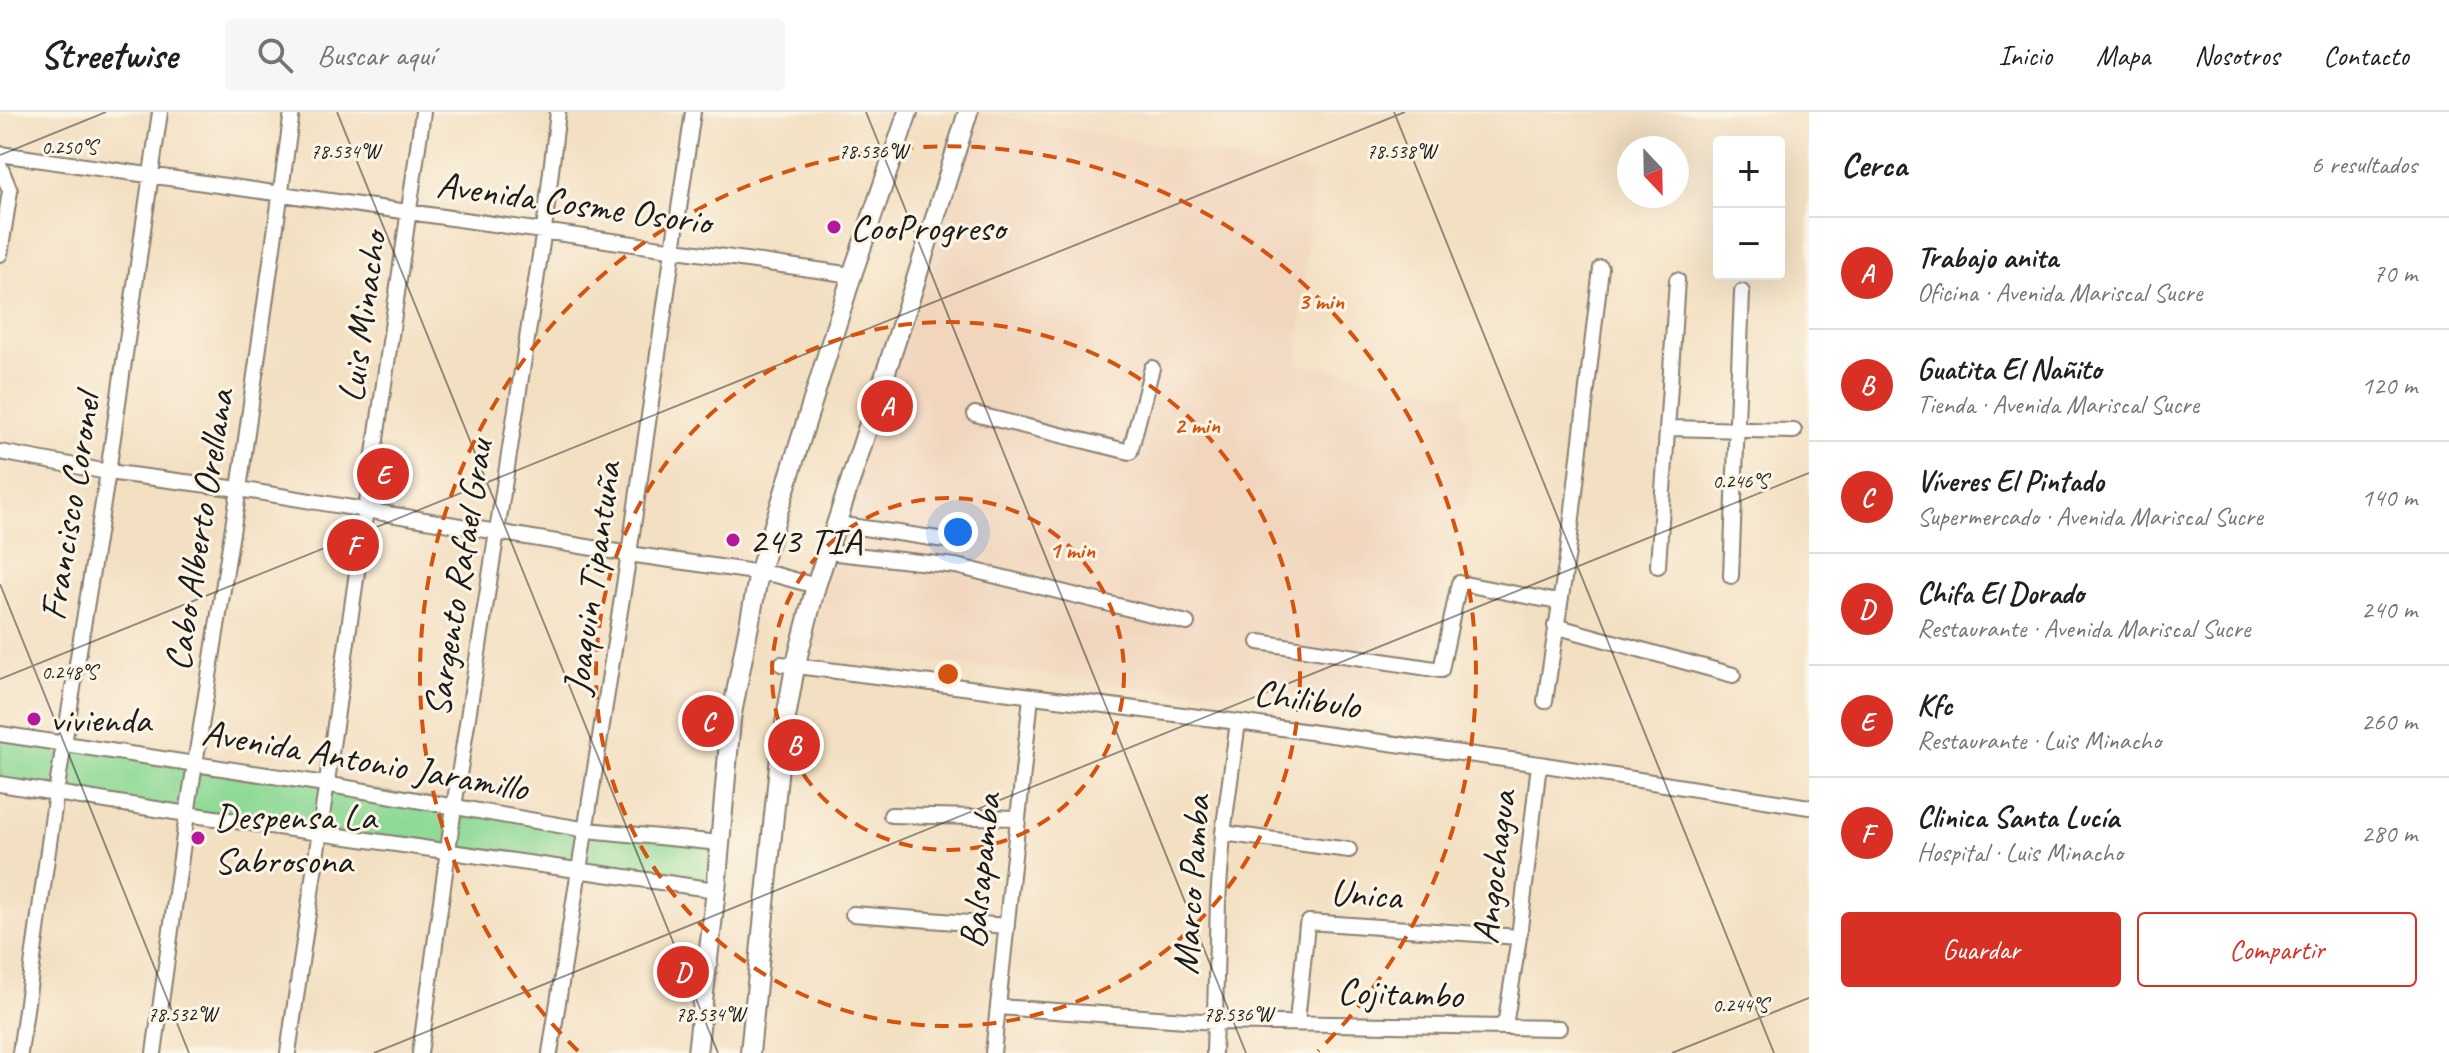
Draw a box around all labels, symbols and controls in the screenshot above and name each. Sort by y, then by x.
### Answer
search box [225,19,785,91]
text: Streetwise [40,32,177,79]
icon: search [253,33,297,77]
text: Buscar aquí [317,36,434,74]
text: Inicio [1998,38,2052,73]
text: Mapa [2096,38,2150,73]
text: Nosotros [2194,38,2279,73]
text: Contacto [2323,38,2409,73]
text: 0.250°S [41,135,101,160]
north arrow [1617,136,1689,208]
map controls [1713,136,1785,280]
button: + [1713,136,1785,208]
text: 78.534°W [310,139,383,164]
text: 78.536°W [838,139,911,164]
text: 78.538°W [1366,139,1439,164]
text: Cerca [1841,143,1907,186]
text: 6 resultados [2311,148,2417,181]
street label: Avenida Cosme Osorio [434,160,718,246]
place label: CooProgreso [850,204,1009,251]
button: − [1713,208,1785,280]
marker: CooProgreso [825,218,843,236]
street label: Luis Minacho [327,225,398,405]
text: Trabajo anita [1917,238,2058,276]
text: A [1860,257,1874,290]
text: 70 m [2373,257,2417,290]
text: Oficina · Avenida Mariscal Sucre [1917,276,2202,309]
text: 3 min [1298,286,1345,316]
text: Guatita El Nañito [1917,350,2101,388]
text: B [1860,369,1874,402]
text: 120 m [2361,369,2417,402]
pin: A [861,376,913,436]
street label: Francisco Coronel [29,384,112,624]
street label: Cabo Alberto Orellana [154,384,245,674]
text: Tienda · Avenida Mariscal Sucre [1917,388,2199,421]
text: 2 min [1174,410,1221,440]
street label: Sargento Rafael Grau [413,433,504,720]
pin: E [357,444,409,504]
street label: Joaquin Tipantuña [552,457,632,699]
text: Víveres El Pintado [1917,462,2104,500]
text: 0.246°S [1712,469,1772,494]
text: C [1861,481,1873,514]
text: 140 m [2361,481,2417,514]
text: Supermercado · Avenida Mariscal Sucre [1917,500,2263,533]
your location [938,512,978,552]
pin: F [327,515,379,575]
place label: 243 TIA [749,517,862,564]
marker: 243 TIA [724,531,742,549]
text: 1 min [1049,535,1096,565]
text: Chifa El Dorado [1917,574,2084,612]
text: D [1859,593,1875,626]
text: 240 m [2361,593,2417,626]
text: Restaurante · Avenida Mariscal Sucre [1917,612,2250,645]
text: 0.248°S [41,660,101,685]
centre of rings [934,660,962,688]
street label: Chilibulo [1251,668,1366,730]
text: Kfc [1917,686,1952,724]
pin: C [682,691,734,751]
place label: vivienda [50,696,153,743]
text: E [1860,705,1874,738]
text: 260 m [2361,705,2417,738]
street label: Avenida Antonio Jaramillo [199,708,534,812]
marker: vivienda [25,710,43,728]
pin: B [768,715,820,775]
text: Restaurante · Luis Minacho [1917,724,2161,757]
street label: Angochagua [1461,785,1527,946]
street label: Balsapamba [949,789,1012,951]
street label: Marco Pamba [1161,792,1221,976]
place label: Despensa La Sabrosona [214,793,378,884]
text: Clinica Santa Lucía [1917,798,2119,836]
text: F [1861,817,1873,850]
text: 280 m [2361,817,2417,850]
marker: Despensa La Sabrosona [189,829,207,847]
text: Hospital · Luis Minacho [1917,836,2123,869]
street label: Unica [1329,868,1406,920]
button: Guardar [1841,912,2121,987]
button: Compartir [2137,912,2417,987]
pin: D [657,942,709,1002]
street label: Cojitambo [1337,967,1466,1019]
text: 0.244°S [1712,993,1772,1018]
text: 78.532°W [147,1002,220,1027]
text: 78.534°W [675,1002,748,1027]
text: 78.536°W [1203,1002,1276,1027]

